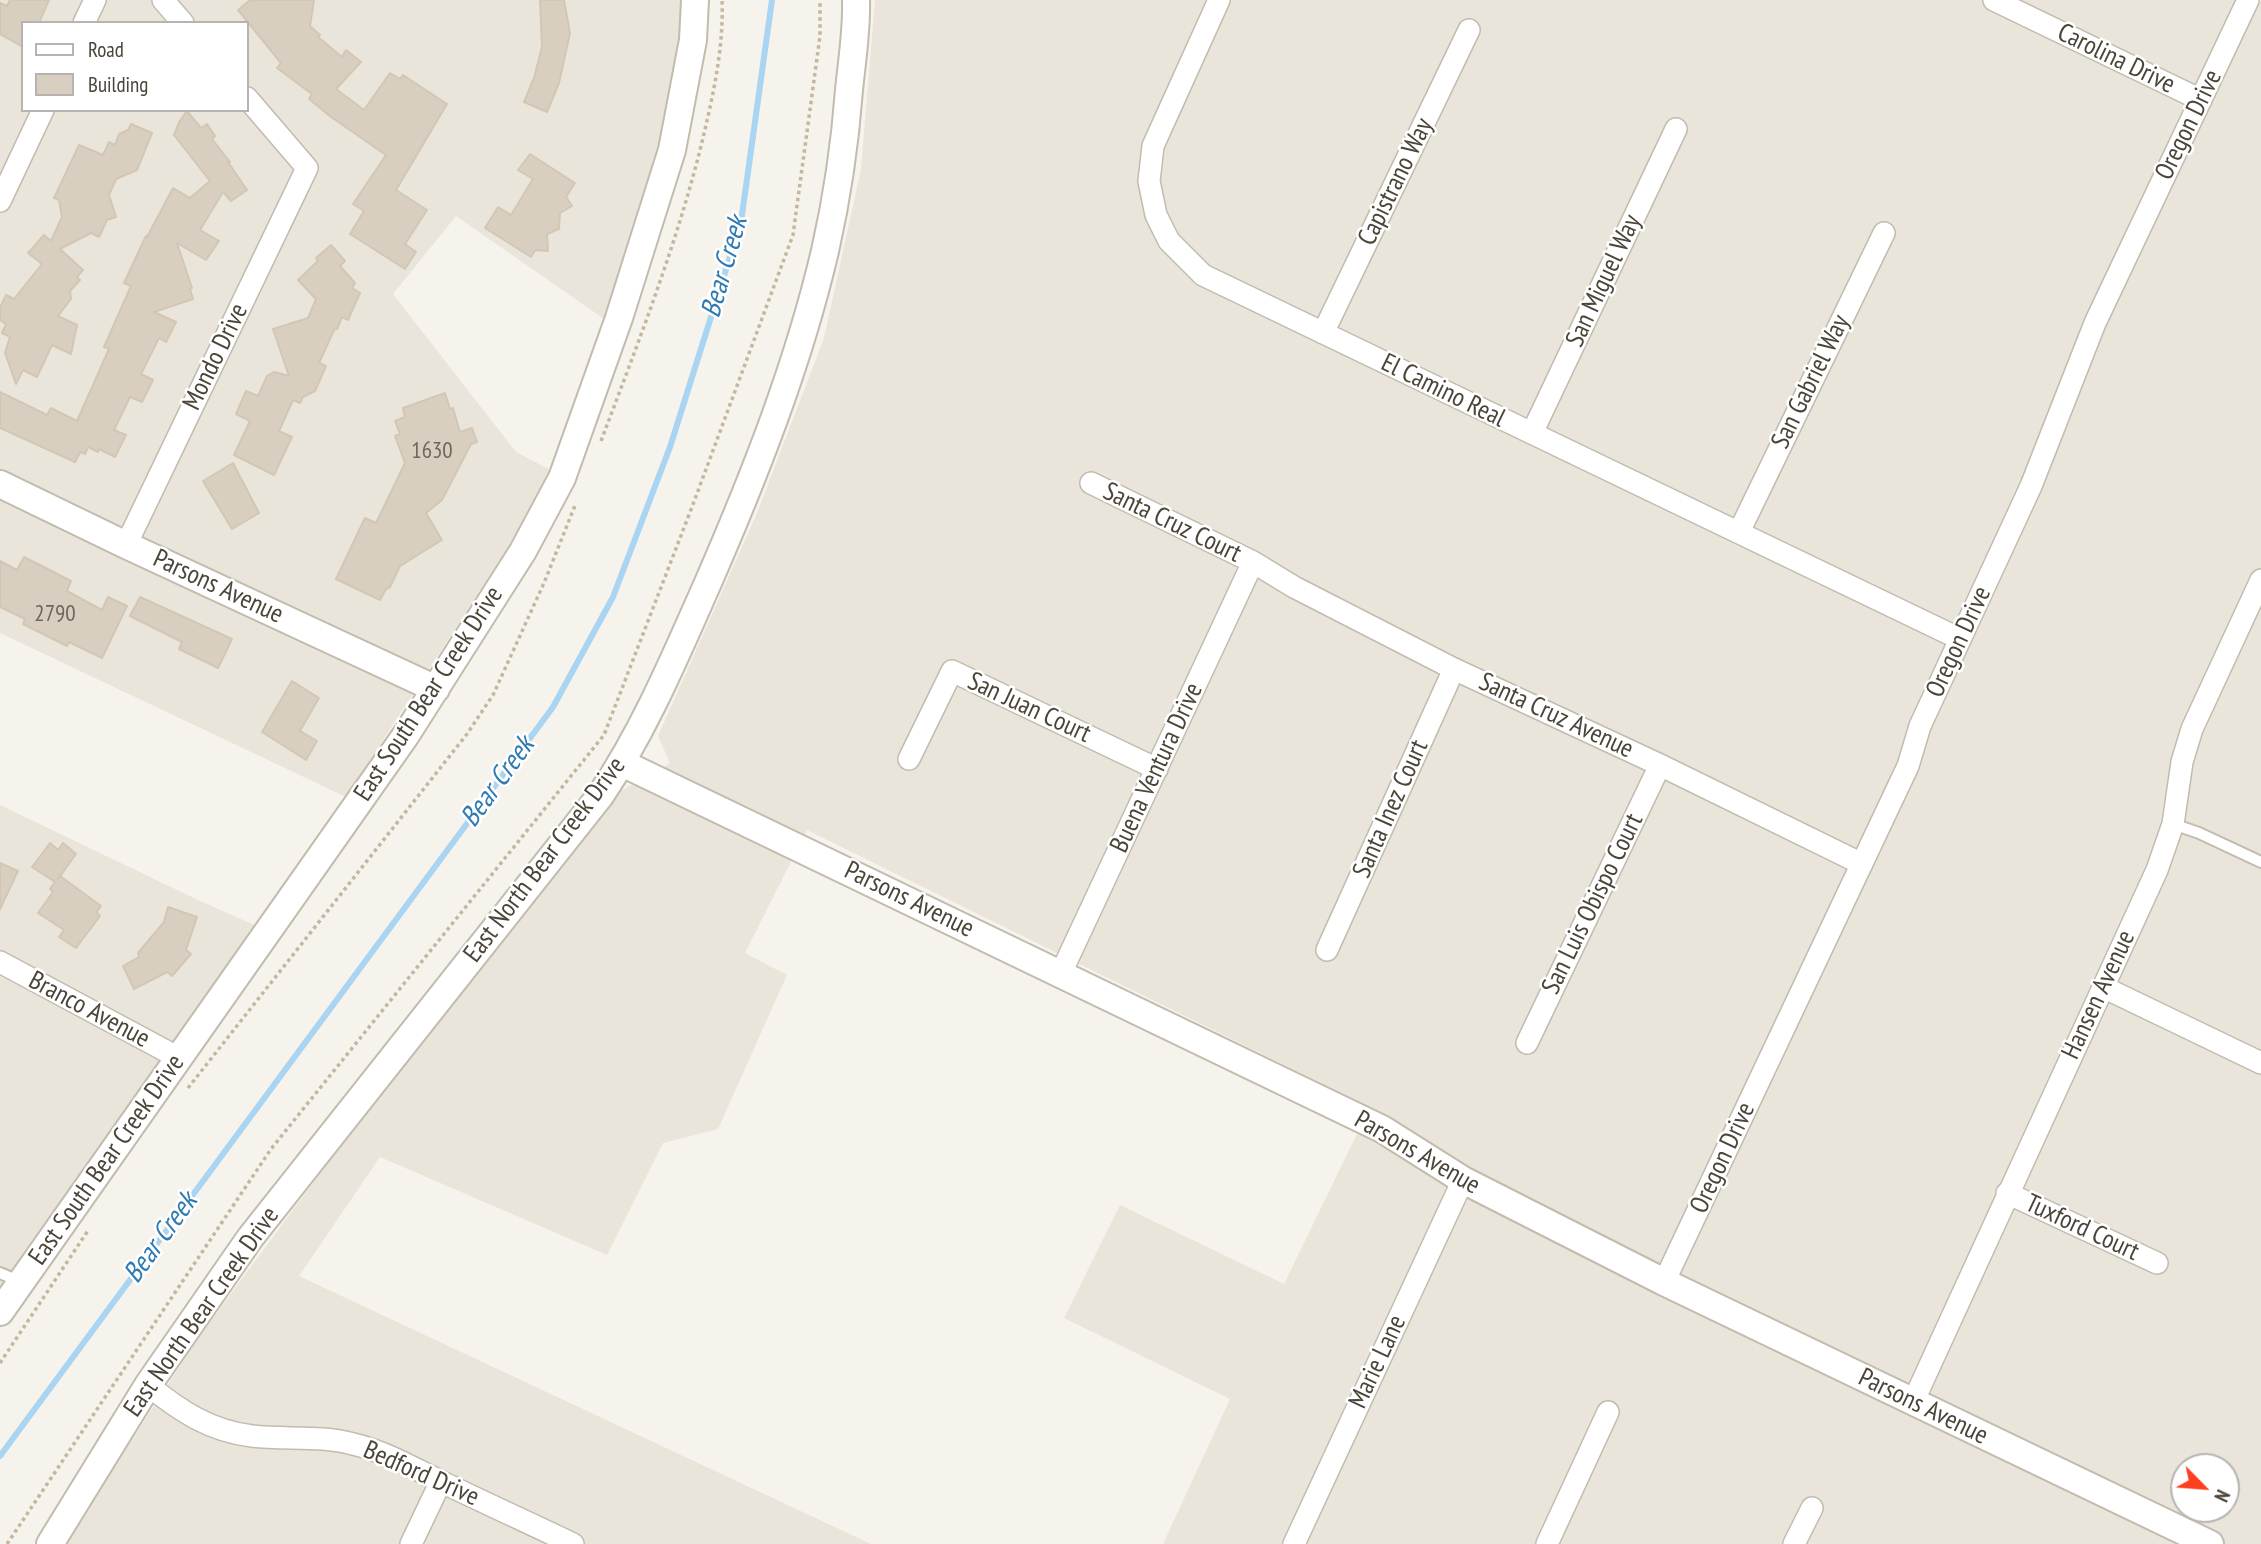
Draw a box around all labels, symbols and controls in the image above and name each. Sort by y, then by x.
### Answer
street label: Carolina Drive [2052,17,2180,101]
legend [21,21,248,112]
text: Road [88,36,124,63]
street label: Oregon Drive [2149,65,2229,185]
text: Building [88,71,148,98]
street label: Capistrano Way [1352,113,1440,251]
street label: San Miguel Way [1560,210,1648,352]
water label: Bear Creek [695,213,755,321]
street label: Mondo Drive [177,299,255,415]
street label: San Gabriel Way [1765,310,1857,454]
street label: El Camino Real [1376,348,1510,434]
house number: 1630 [411,437,453,465]
street label: Santa Cruz Court [1098,476,1246,570]
street label: Parsons Avenue [148,543,288,631]
street label: East South Bear Creek Drive [348,581,510,807]
street label: Oregon Drive [1920,582,1998,702]
house number: 2790 [34,600,76,628]
street label: San Juan Court [963,666,1095,750]
street label: Santa Cruz Avenue [1474,667,1638,765]
street label: Buena Ventura Drive [1104,678,1210,858]
water label: Bear Creek [454,730,542,834]
street label: Santa Inez Court [1347,735,1435,883]
street label: East North Bear Creek Drive [458,751,632,969]
street label: San Luis Obispo Court [1536,809,1650,999]
street label: Parsons Avenue [839,855,979,945]
street label: Hansen Avenue [2056,926,2142,1064]
street label: Branco Avenue [23,965,155,1055]
street label: East South Bear Creek Drive [23,1049,191,1271]
street label: Oregon Drive [1684,1098,1762,1218]
street label: Parsons Avenue [1349,1104,1485,1202]
water label: Bear Creek [117,1186,205,1290]
street label: Tuxford Court [2020,1188,2144,1268]
street label: East North Bear Creek Drive [118,1201,286,1423]
street label: Marie Lane [1343,1311,1413,1413]
street label: Parsons Avenue [1853,1362,1993,1452]
street label: Bedford Drive [358,1435,484,1513]
north arrow [2170,1453,2240,1523]
text: N [2209,1486,2235,1506]

